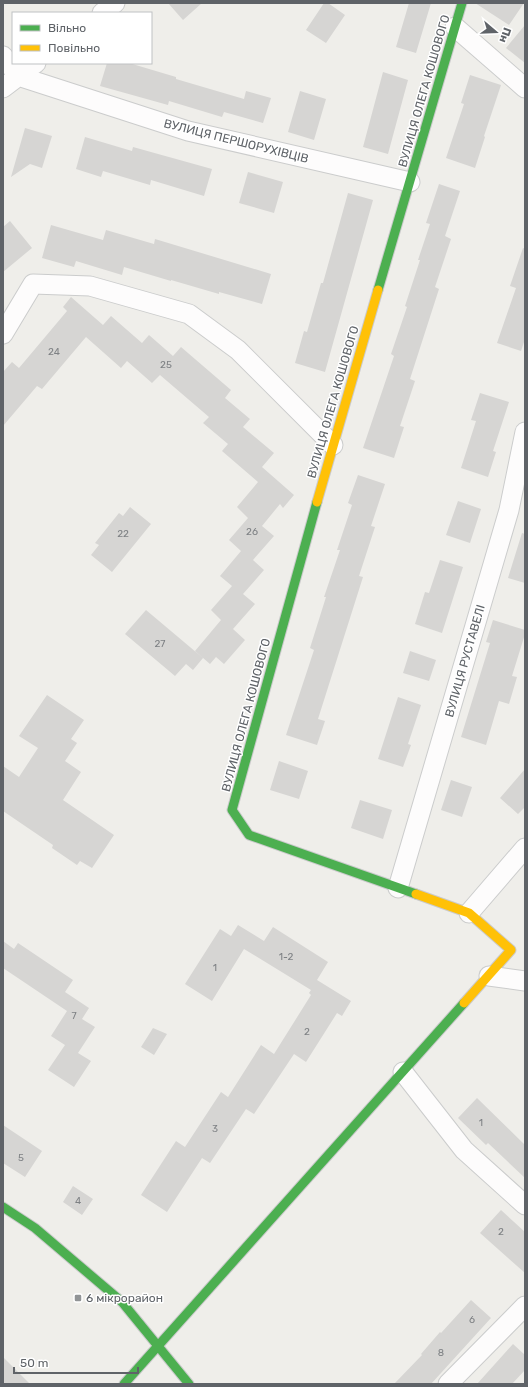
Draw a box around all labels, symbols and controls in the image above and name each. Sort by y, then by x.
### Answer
legend [12,12,152,64]
north arrow [476,12,516,52]
street label: ВУЛИЦЯ ОЛЕГА КОШОВОГО [395,13,453,169]
text: Вільно [48,21,86,35]
text: Пн [496,26,514,44]
text: Повільно [48,41,100,55]
street label: ВУЛИЦЯ ПЕРШОРУХІВЦІВ [162,116,310,166]
street label: ВУЛИЦЯ ОЛЕГА КОШОВОГО [304,324,362,480]
house number: 24 [48,346,60,358]
house number: 25 [160,359,172,371]
house number: 26 [246,526,258,538]
house number: 22 [117,528,129,540]
street label: ВУЛИЦЯ РУСТАВЕЛІ [442,603,488,719]
street label: ВУЛИЦЯ ОЛЕГА КОШОВОГО [219,637,273,793]
house number: 27 [155,638,166,650]
house number: 1-2 [279,951,293,963]
house number: 1 [213,962,217,974]
house number: 7 [71,1010,77,1022]
house number: 2 [304,1026,310,1038]
house number: 1 [479,1117,483,1129]
house number: 3 [212,1123,218,1135]
house number: 5 [18,1152,24,1164]
house number: 4 [75,1195,81,1207]
house number: 2 [498,1226,504,1238]
place label: 6 мікрорайон [86,1291,163,1305]
marker: 6 мікрорайон [73,1293,83,1303]
house number: 6 [469,1314,475,1326]
house number: 8 [438,1347,444,1359]
scale bar [14,1349,138,1375]
text: 50 m [20,1356,48,1370]

